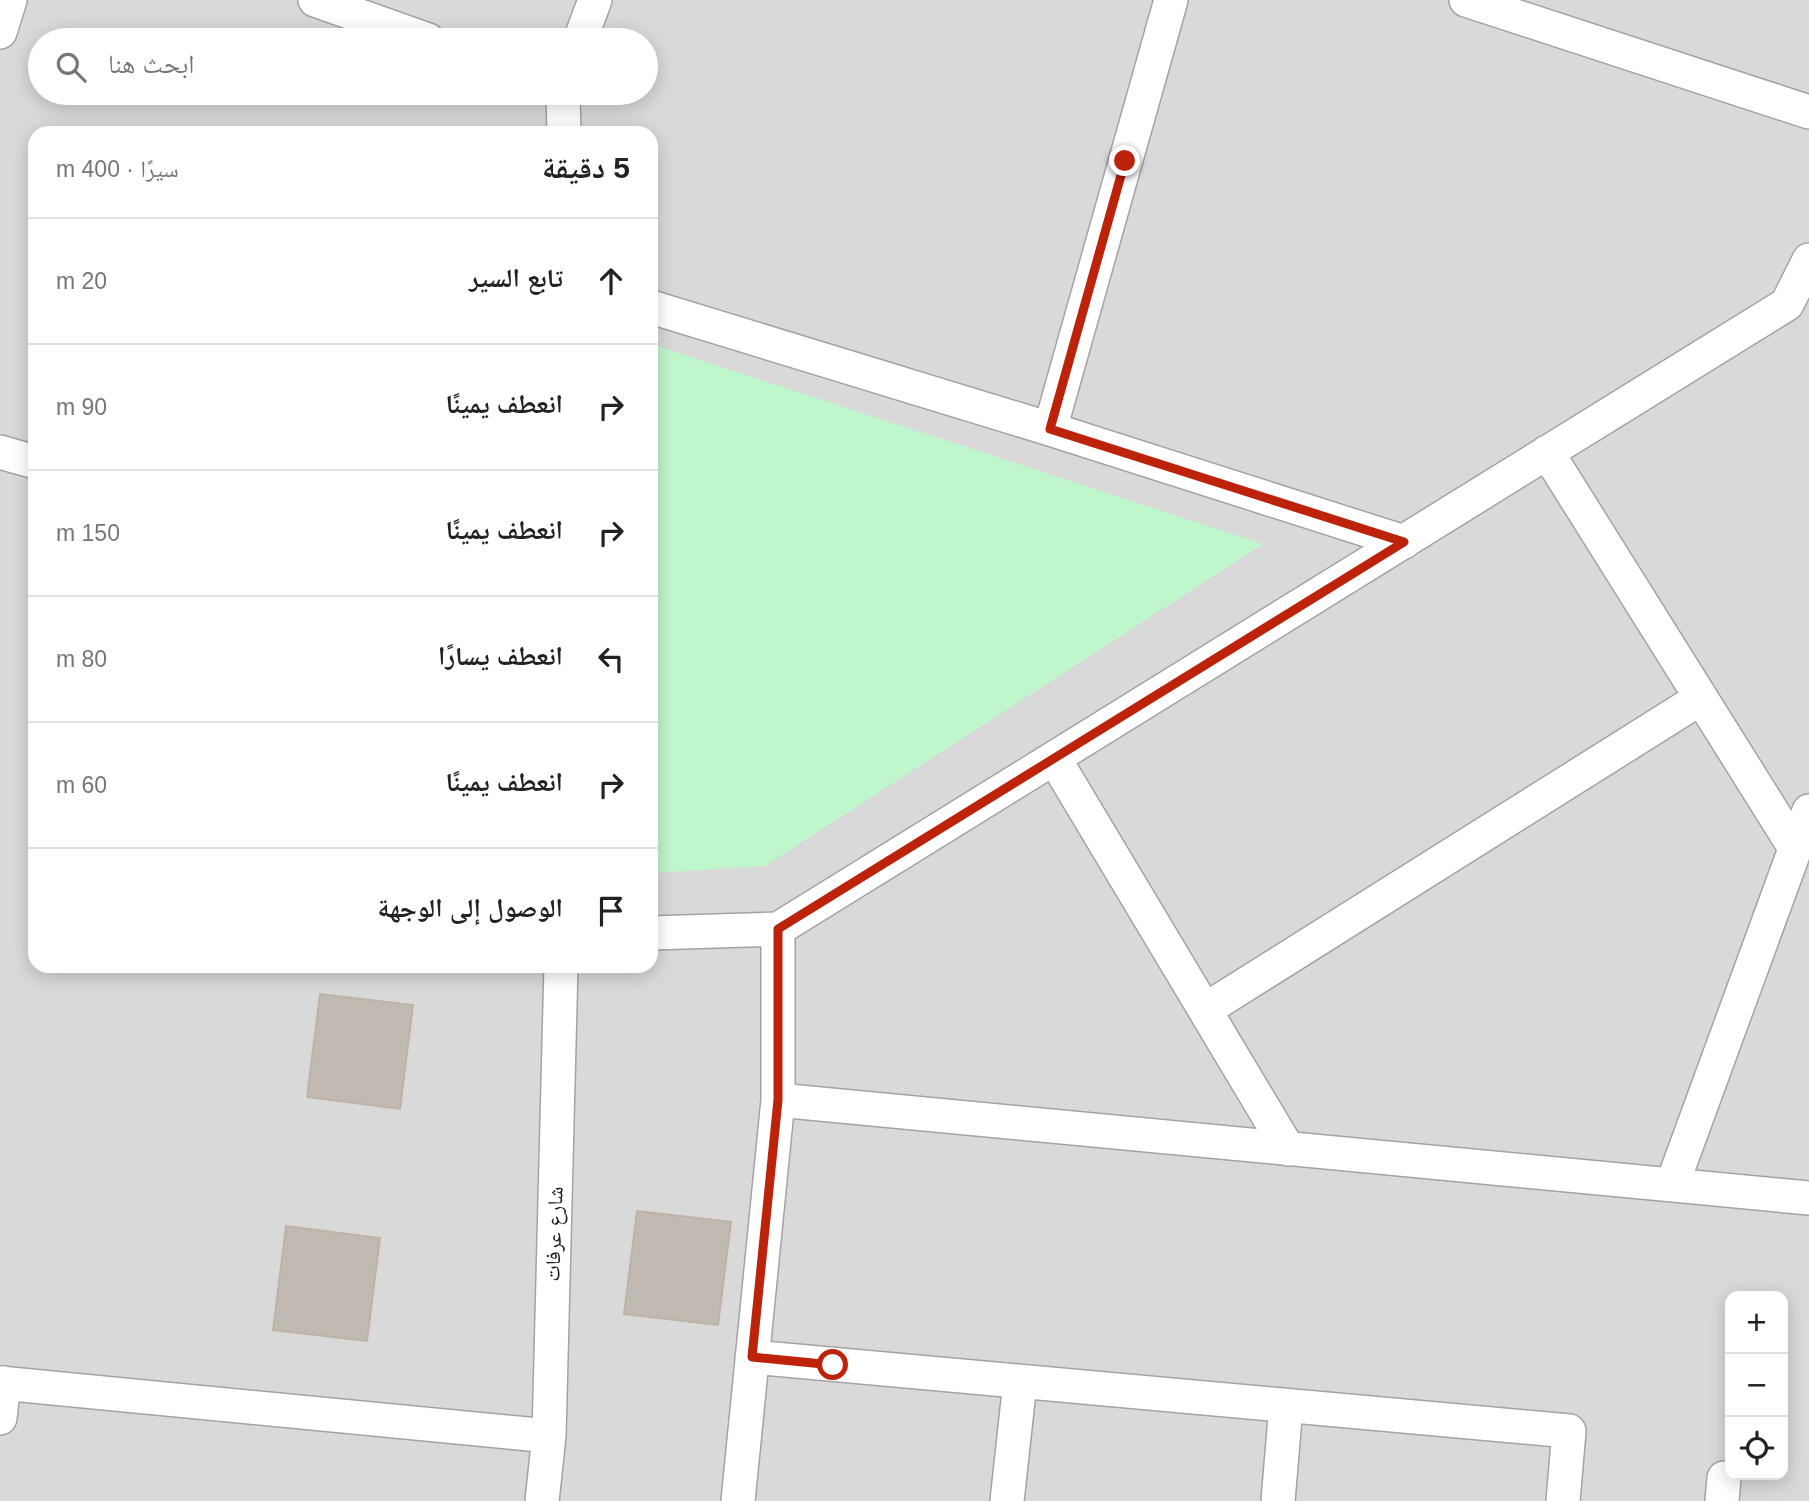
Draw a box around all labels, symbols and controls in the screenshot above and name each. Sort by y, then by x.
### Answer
search box [28,28,658,105]
icon: search [52,48,90,86]
text: ابحث هنا [108,49,195,79]
route end [1109,145,1140,176]
text: 5 دقيقة [542,151,630,184]
text: سيرًا · 400 m [56,156,179,182]
icon: ahead [592,262,630,300]
text: تابع السير [469,263,563,293]
text: 20 m [56,268,107,294]
icon: right [592,388,630,426]
text: انعطف يمينًا [446,389,563,419]
text: 90 m [56,394,107,420]
icon: right [592,514,630,552]
text: انعطف يمينًا [446,515,563,545]
text: 150 m [56,520,120,546]
icon: left [592,640,630,678]
text: انعطف يسارًا [438,641,563,671]
text: 80 m [56,646,107,672]
icon: right [592,766,630,804]
text: انعطف يمينًا [446,767,563,797]
text: 60 m [56,772,107,798]
icon: arrive [592,892,630,930]
text: الوصول إلى الوجهة [378,893,563,923]
street label: شارع عرفات [540,1186,569,1282]
map controls [1725,1291,1788,1480]
button: + [1725,1291,1788,1354]
route start [817,1349,848,1380]
button: − [1725,1354,1788,1417]
button: locate [1725,1417,1788,1480]

